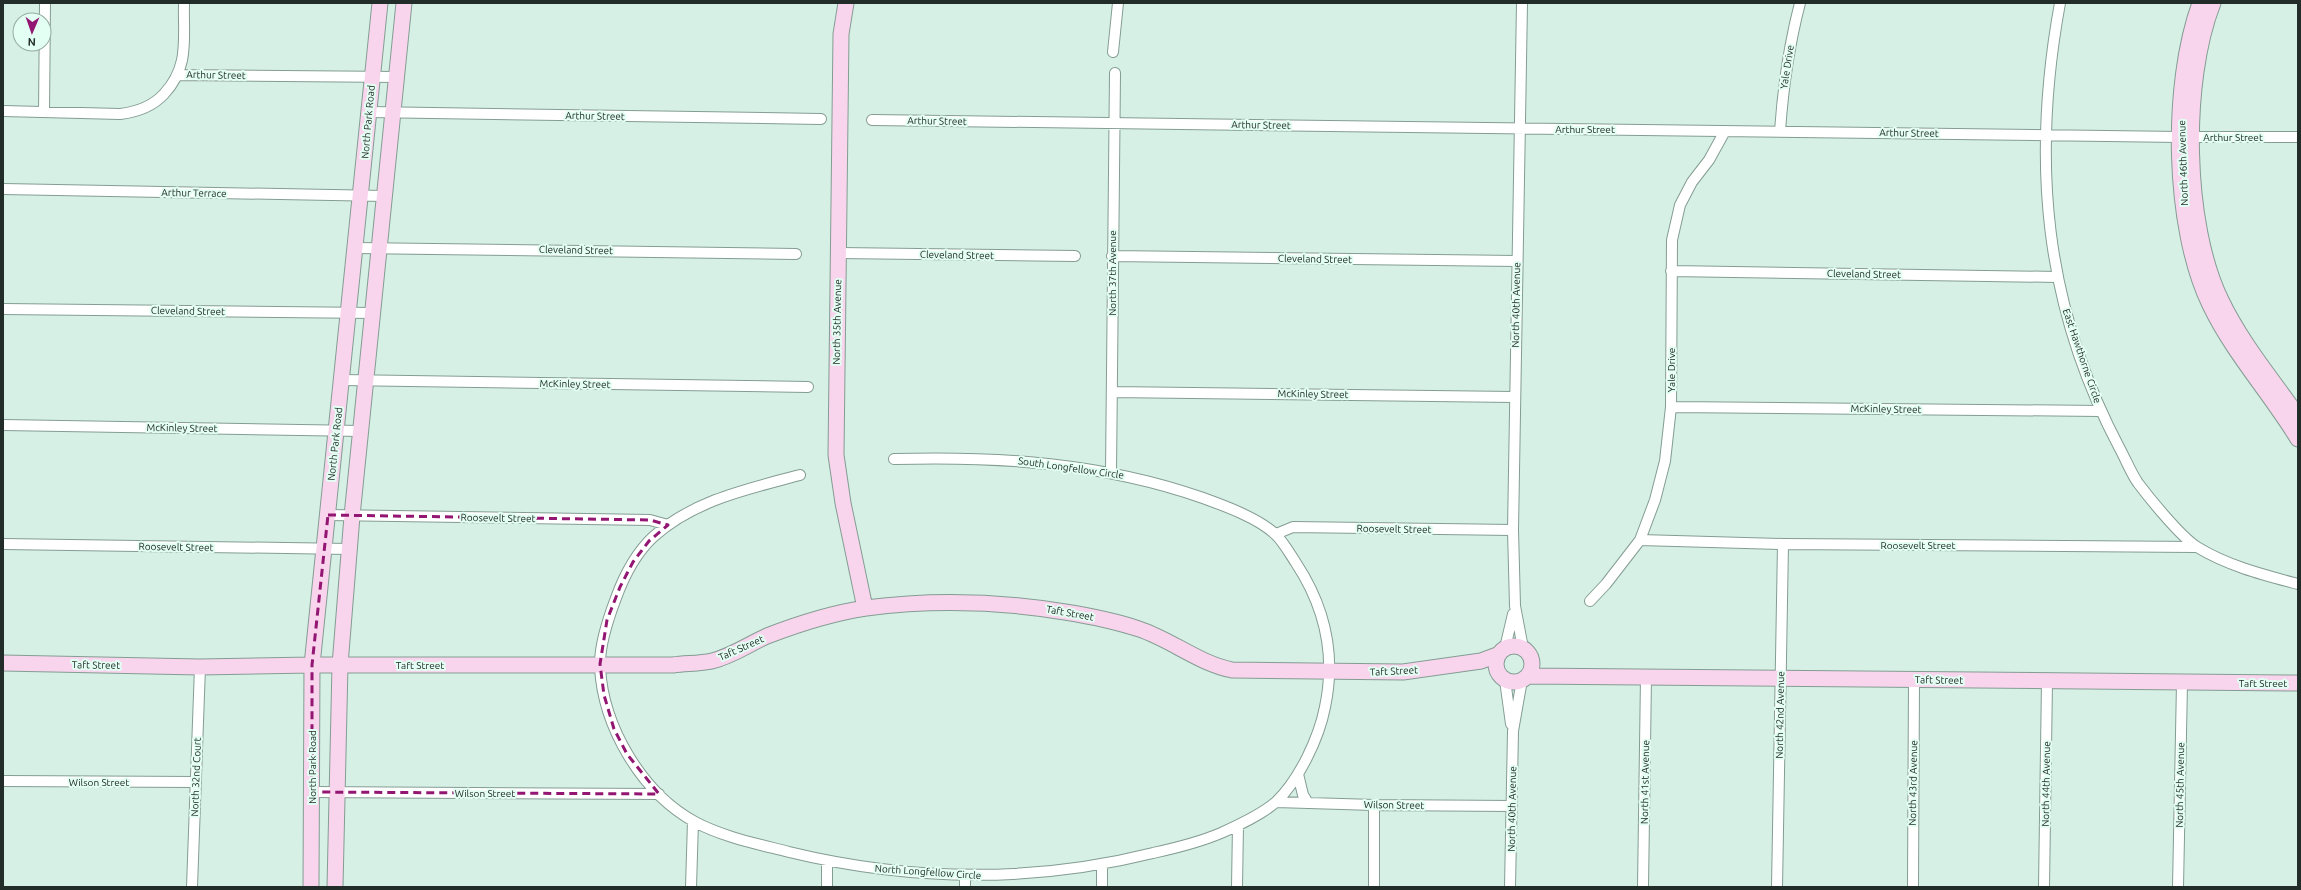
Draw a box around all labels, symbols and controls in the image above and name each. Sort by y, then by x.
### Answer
north arrow [12,12,52,52]
text: N [27,36,36,48]
street label: Yale Drive [1778,44,1796,90]
street label: Arthur Street [186,69,246,81]
street label: North Park Road [359,85,377,159]
street label: Arthur Street [565,110,625,122]
street label: Arthur Street [907,115,967,127]
street label: Arthur Street [1231,119,1291,131]
street label: North 46th Avenue [2176,120,2190,206]
street label: Arthur Street [1555,124,1615,135]
street label: Arthur Street [1879,127,1939,139]
street label: Arthur Street [2203,132,2263,143]
street label: Arthur Terrace [161,187,227,199]
street label: North 37th Avenue [1107,230,1118,316]
street label: Cleveland Street [539,244,613,256]
street label: Cleveland Street [920,249,994,261]
street label: Cleveland Street [1278,253,1352,265]
street label: North 40th Avenue [1510,262,1522,348]
street label: Cleveland Street [1827,268,1901,280]
street label: North 35th Avenue [831,279,843,365]
street label: Cleveland Street [151,305,225,317]
street label: East Hawthorne Circle [2061,307,2103,405]
street label: Yale Drive [1666,348,1677,392]
street label: McKinley Street [539,378,611,390]
street label: McKinley Street [1277,388,1349,400]
street label: McKinley Street [1850,403,1922,415]
street label: North Park Road [326,407,344,481]
street label: McKinley Street [146,422,218,434]
street label: South Longfellow Circle [1017,455,1125,481]
street label: Roosevelt Street [460,512,536,524]
street label: Roosevelt Street [1356,523,1432,535]
street label: Roosevelt Street [1881,540,1956,551]
street label: Roosevelt Street [138,541,214,553]
street label: Taft Street [1045,603,1095,623]
street label: Taft Street [717,633,765,663]
street label: Taft Street [72,659,120,671]
street label: Taft Street [396,660,444,671]
street label: Taft Street [1370,664,1418,678]
street label: North 42nd Avenue [1774,671,1786,759]
street label: Taft Street [1915,674,1963,686]
street label: Taft Street [2239,678,2287,689]
street label: North Park Road [307,730,318,804]
street label: North 32nd Court [189,737,203,817]
street label: North 41st Avenue [1639,740,1651,824]
street label: North 43rd Avenue [1907,740,1919,826]
street label: North 44th Avenue [2040,741,2052,827]
street label: North 45th Avenue [2174,742,2186,828]
street label: North 40th Avenue [1506,766,1518,852]
street label: Wilson Street [69,777,129,788]
street label: Wilson Street [455,788,515,799]
street label: Wilson Street [1364,799,1424,811]
street label: North Longfellow Circle [874,863,982,881]

